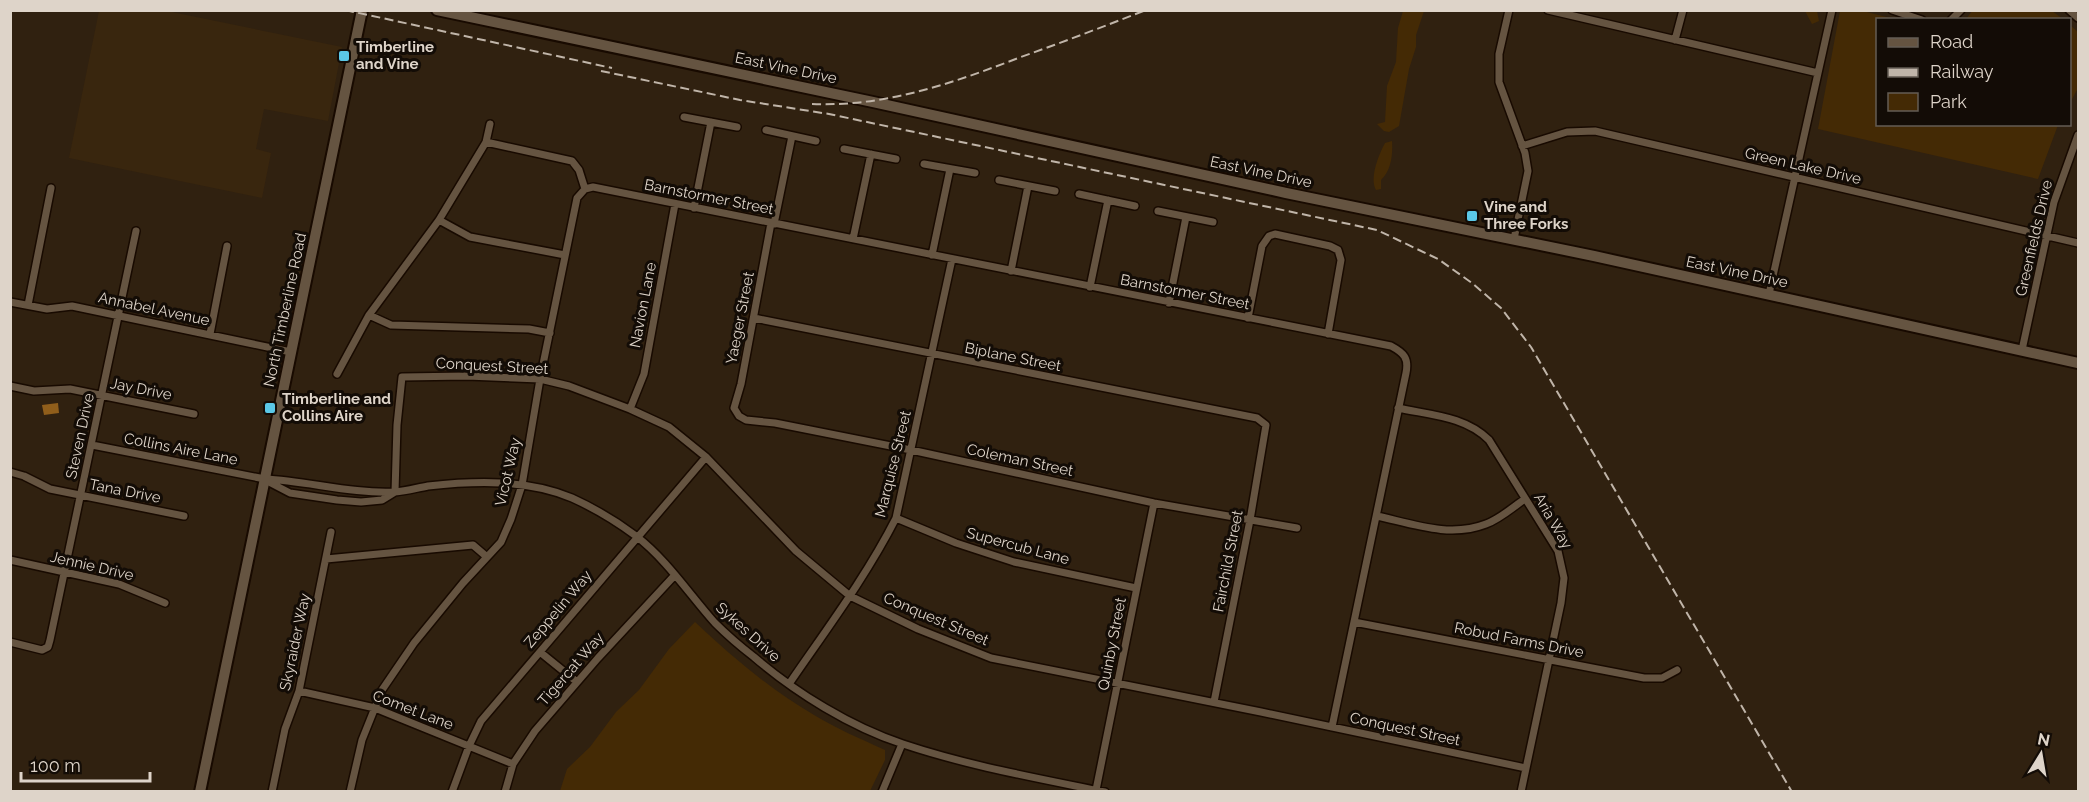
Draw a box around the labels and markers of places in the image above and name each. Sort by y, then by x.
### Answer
place label: Timberline and Vine [356,38,434,73]
marker: Timberline and Vine [337,49,351,63]
place label: Vine and Three Forks [1484,198,1568,233]
marker: Vine and Three Forks [1465,209,1479,223]
place label: Timberline and Collins Aire [282,390,391,425]
marker: Timberline and Collins Aire [263,401,277,415]

